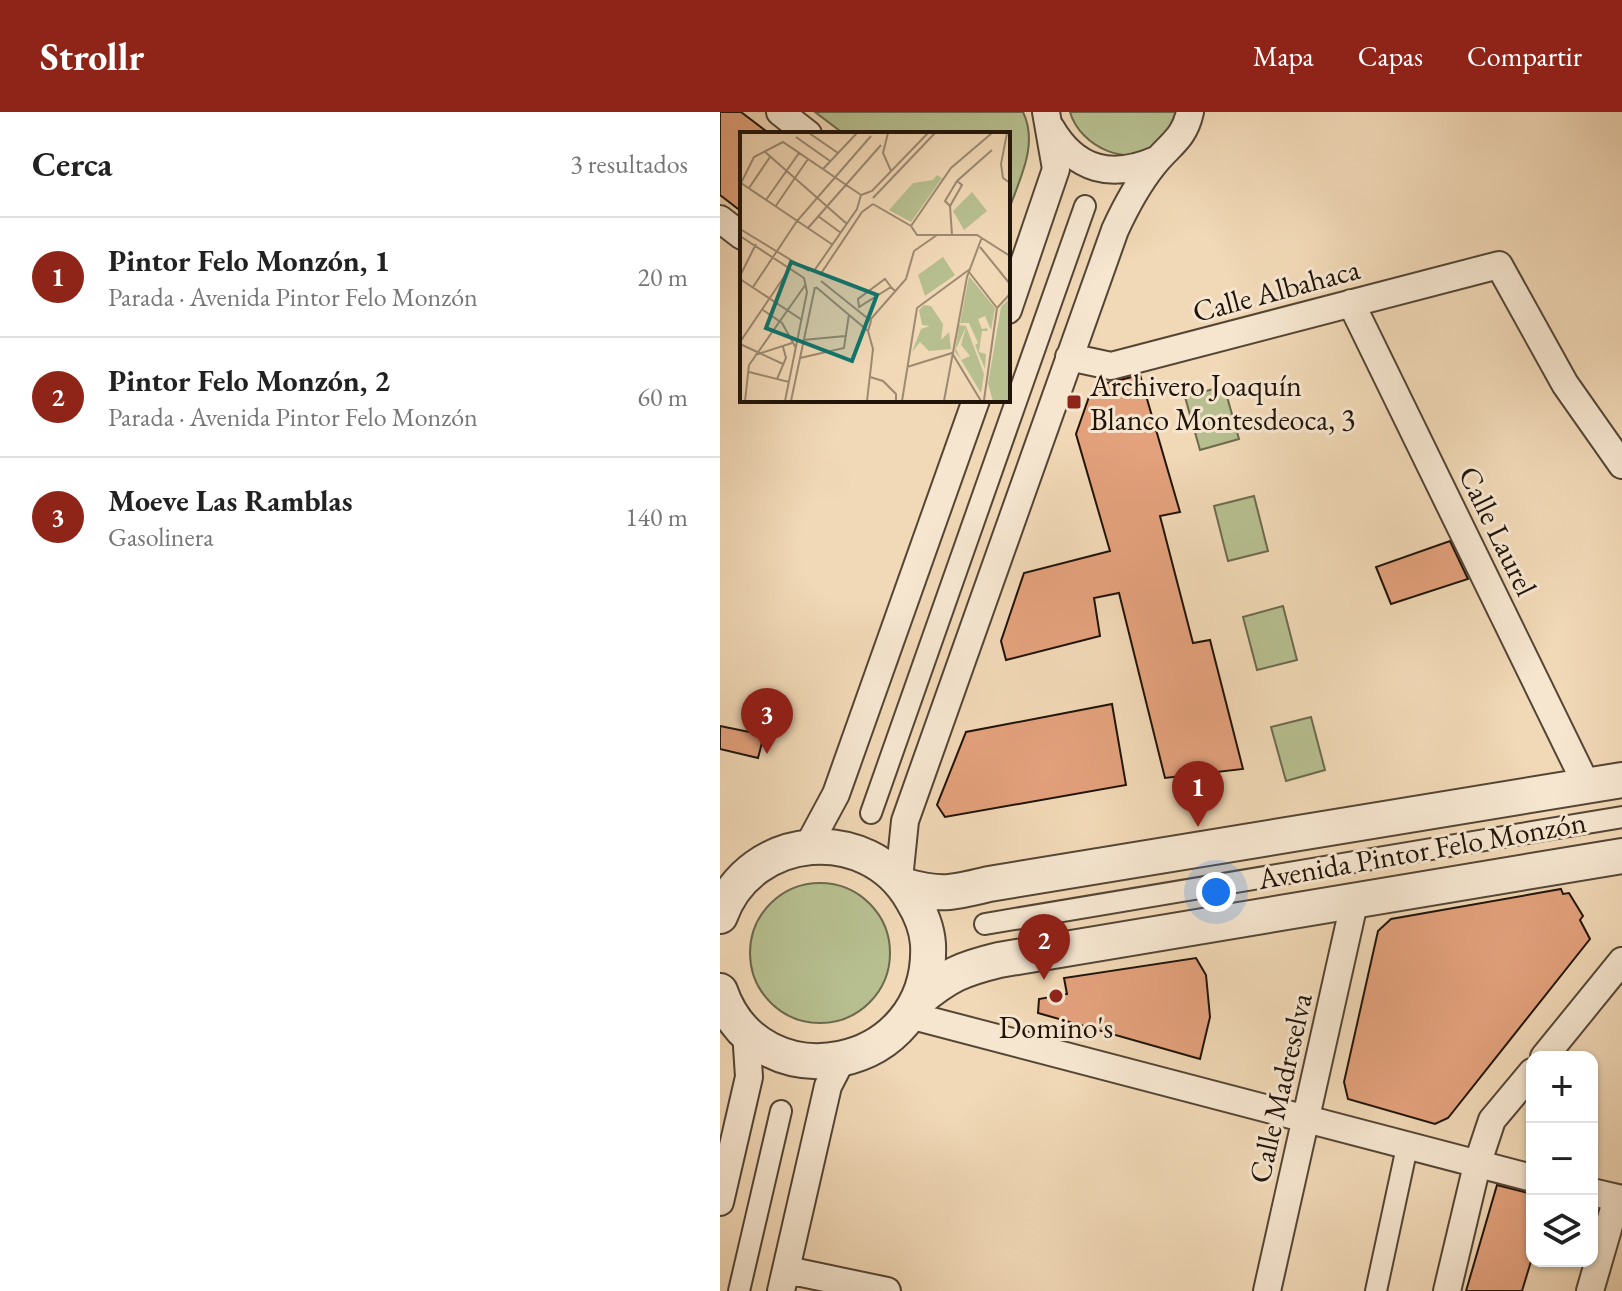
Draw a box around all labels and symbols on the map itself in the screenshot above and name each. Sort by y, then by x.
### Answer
inset map [740,132,1010,402]
street label: Calle Albahaca [1188,249,1364,331]
place label: Archivero Joaquín Blanco Montesdeoca, 3 [1089,366,1355,439]
marker: Archivero Joaquín Blanco Montesdeoca, 3 [1065,393,1083,411]
street label: Calle Laurel [1450,460,1546,602]
pin: 3 [741,688,793,754]
pin: 1 [1172,761,1224,827]
street label: Avenida Pintor Felo Monzón [1254,802,1589,898]
your location [1196,872,1236,912]
pin: 2 [1018,914,1070,980]
marker: Domino's [1047,987,1065,1005]
street label: Calle Madreselva [1239,989,1321,1187]
place label: Domino's [999,1008,1113,1047]

